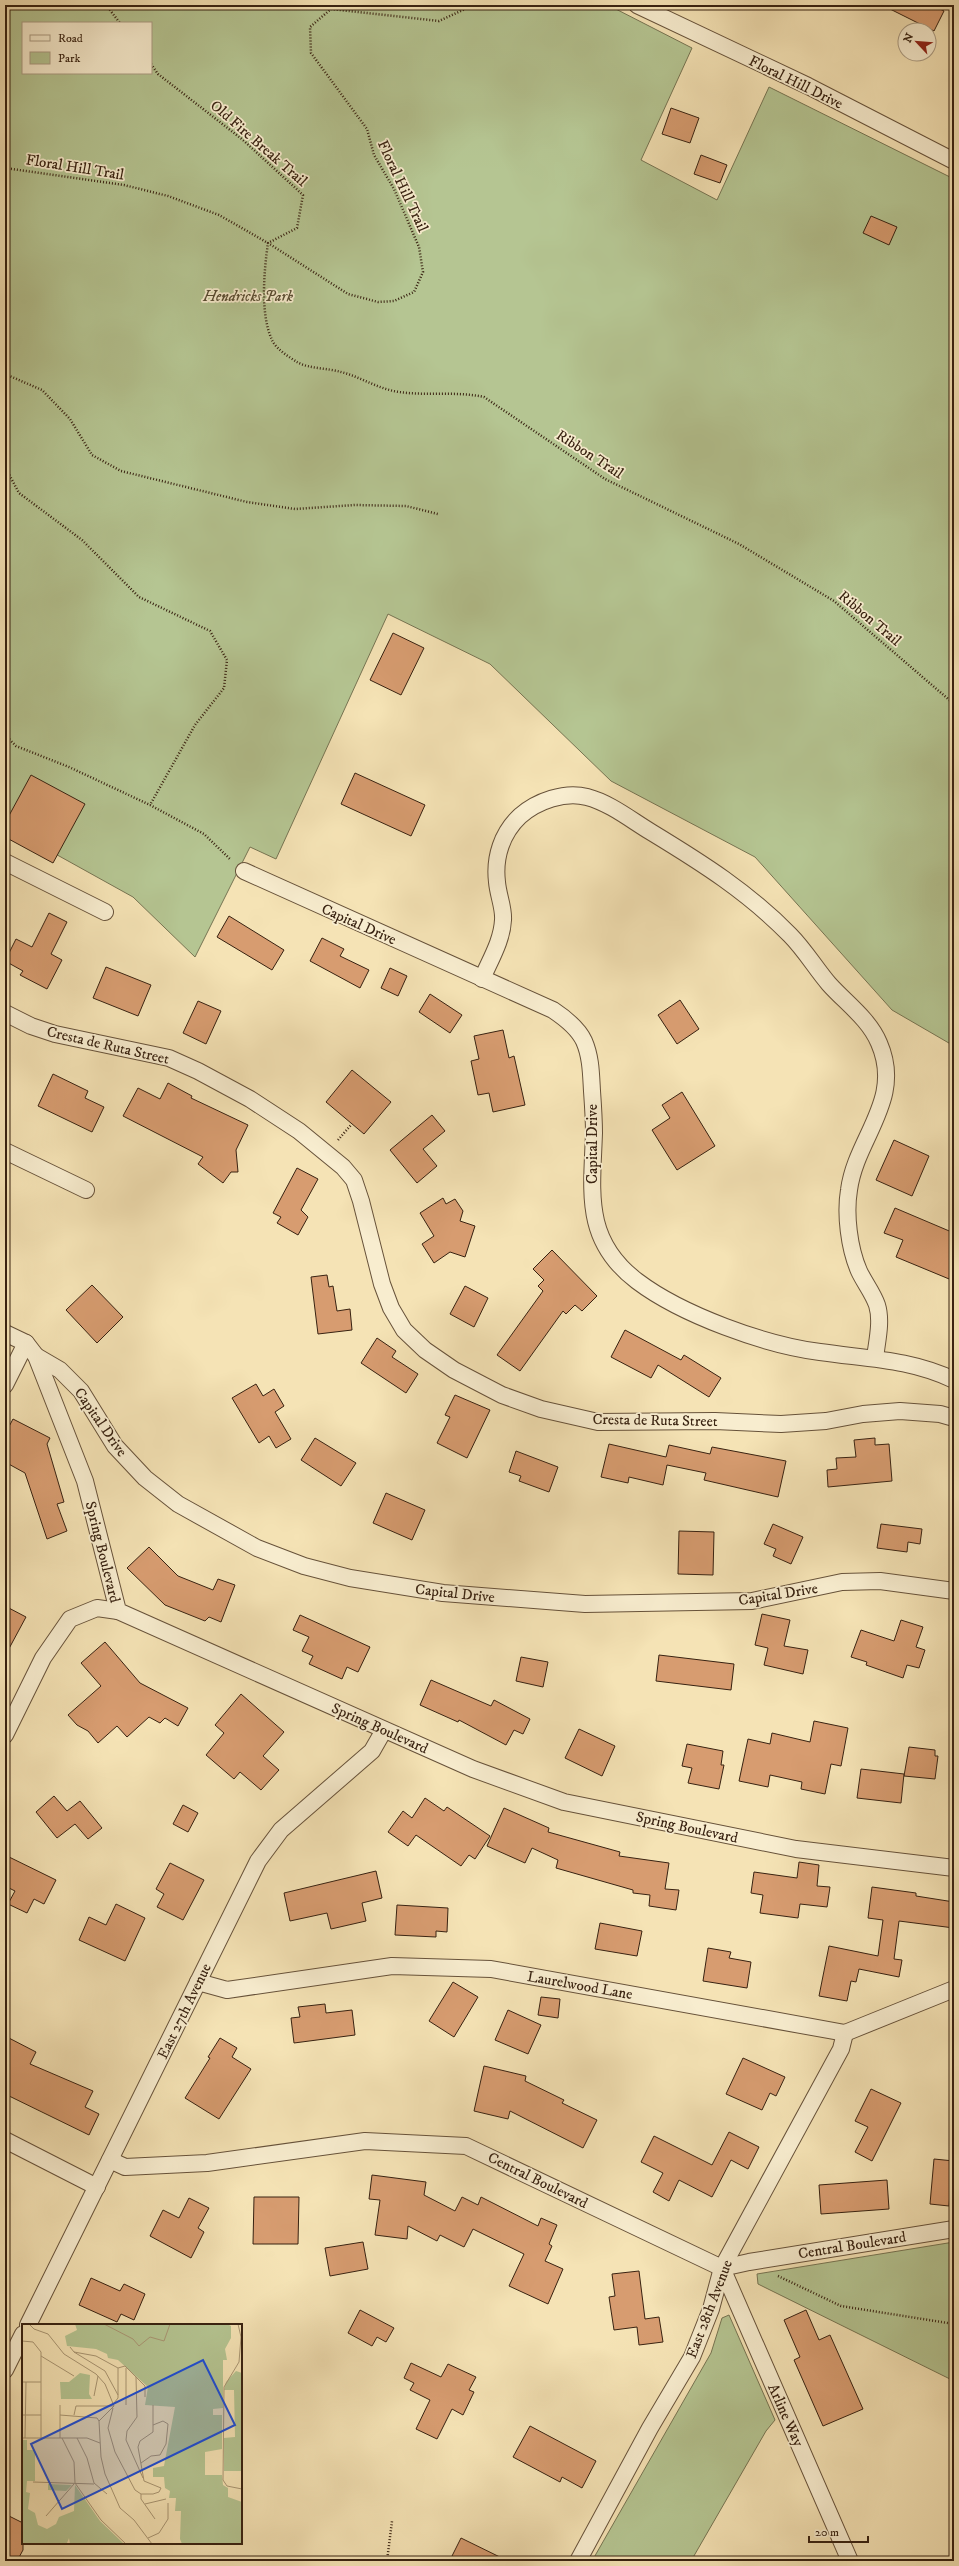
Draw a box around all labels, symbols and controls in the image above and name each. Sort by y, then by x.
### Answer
legend [22,22,152,74]
north arrow [897,22,937,62]
text: Road [58,31,83,46]
text: N [901,31,917,45]
text: Park [58,51,80,66]
street label: Floral Hill Drive [745,51,846,113]
street label: Old Fire Break Trail [206,96,311,191]
street label: Floral Hill Trail [373,137,432,236]
street label: Floral Hill Trail [24,150,126,185]
park label: Hendricks Park [202,287,294,306]
street label: Ribbon Trail [553,426,627,483]
street label: Ribbon Trail [834,587,905,651]
street label: Capital Drive [318,900,399,949]
street label: Cresta de Ruta Street [45,1022,171,1069]
street label: Capital Drive [583,1104,602,1184]
street label: Capital Drive [70,1384,131,1460]
street label: Cresta de Ruta Street [592,1410,718,1431]
street label: Spring Boulevard [81,1499,124,1605]
street label: Capital Drive [737,1579,819,1610]
street label: Capital Drive [414,1580,496,1607]
street label: Spring Boulevard [329,1699,432,1758]
street label: Spring Boulevard [634,1807,740,1848]
street label: East 27th Avenue [153,1960,216,2062]
street label: Laurelwood Lane [526,1967,634,2004]
street label: Central Boulevard [485,2148,591,2213]
street label: Central Boulevard [797,2227,908,2263]
street label: East 28th Avenue [682,2257,737,2361]
inset map [22,2324,242,2544]
street label: Arline Way [763,2381,808,2450]
scale bar [809,2518,868,2544]
text: 20 m [815,2525,839,2540]

